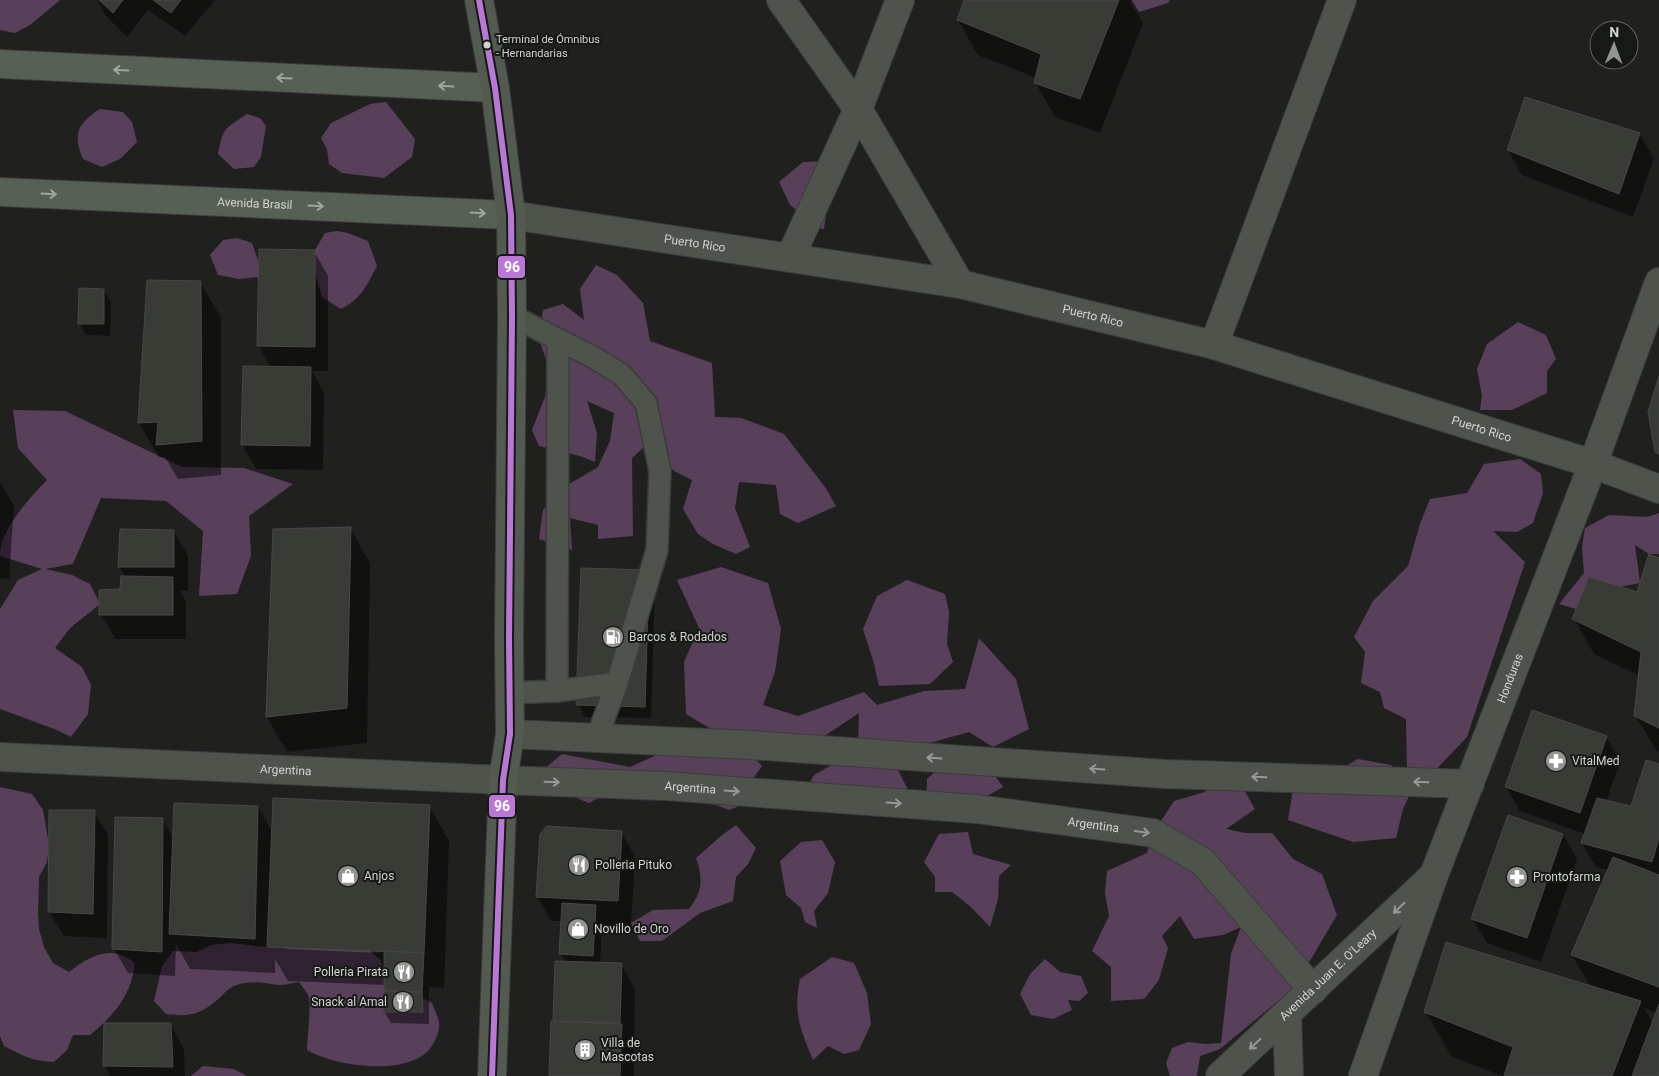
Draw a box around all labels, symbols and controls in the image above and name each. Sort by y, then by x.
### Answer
north arrow [1589,20,1639,70]
text: N [1609,24,1619,40]
place label: Terminal de Ómnibus - Hernandarias [496,33,600,60]
marker: Terminal de Ómnibus - Hernandarias [482,40,492,50]
one-way arrow [114,66,130,75]
one-way arrow [276,74,292,83]
one-way arrow [438,81,454,91]
one-way arrow [40,190,56,199]
street label: Avenida Brasil [217,195,293,212]
one-way arrow [308,201,324,211]
one-way arrow [470,209,486,218]
street label: Puerto Rico [663,232,727,255]
line badge: 96 [497,255,526,279]
text: 96 [504,259,520,275]
street label: Puerto Rico [1061,302,1125,330]
street label: Puerto Rico [1450,413,1513,445]
fuel station icon: Barcos & Rodados [601,625,625,649]
place label: Barcos & Rodados [629,630,727,644]
street label: Honduras [1494,652,1526,705]
pharmacy icon: VitalMed [1544,749,1568,773]
one-way arrow [927,753,943,763]
place label: VitalMed [1572,754,1620,768]
street label: Argentina [260,762,312,778]
one-way arrow [1089,765,1105,774]
one-way arrow [1251,772,1268,782]
one-way arrow [544,777,560,787]
one-way arrow [1414,778,1430,787]
street label: Argentina [664,779,717,797]
one-way arrow [724,786,740,795]
line badge: 96 [488,794,516,818]
text: 96 [494,798,510,814]
one-way arrow [886,798,902,807]
street label: Argentina [1067,814,1120,835]
one-way arrow [1134,827,1150,837]
restaurant icon: Polleria Pituko [567,853,591,877]
place label: Polleria Pituko [595,858,672,872]
shop icon: Anjos [336,864,360,888]
pharmacy icon: Prontofarma [1505,865,1529,889]
place label: Anjos [364,869,394,883]
place label: Prontofarma [1533,870,1600,884]
one-way arrow [1393,902,1405,914]
shop icon: Novillo de Oro [566,917,590,941]
place label: Novillo de Oro [594,922,669,936]
street label: Avenida Juan E. O'Leary [1277,926,1379,1023]
restaurant icon: Polleria Pirata [392,960,416,984]
place label: Polleria Pirata [314,965,388,979]
restaurant icon: Snack al Amal [391,990,415,1014]
place label: Snack al Amal [311,995,387,1009]
place label: Villa de Mascotas [601,1036,654,1064]
building icon: Villa de Mascotas [573,1038,597,1062]
one-way arrow [1249,1038,1262,1050]

